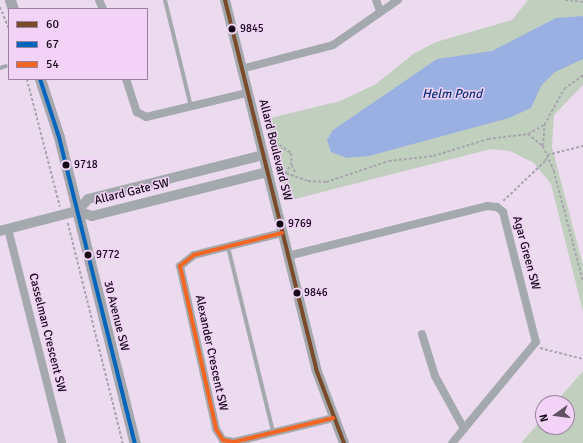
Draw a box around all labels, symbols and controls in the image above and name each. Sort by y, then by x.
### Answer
legend [8,8,148,80]
text: 60 [46,17,59,32]
place label: 9845 [240,22,264,36]
marker: 9845 [227,24,237,34]
text: 67 [46,37,59,52]
text: 54 [46,57,59,72]
water label: Helm Pond [422,86,482,102]
street label: Allard Boulevard SW [255,98,295,202]
place label: 9718 [74,158,98,172]
marker: 9718 [61,160,71,170]
street label: Allard Gate SW [93,176,171,208]
street label: Agar Green SW [509,214,543,292]
place label: 9769 [288,217,312,231]
marker: 9769 [275,219,285,229]
place label: 9772 [96,248,120,262]
marker: 9772 [83,250,93,260]
street label: Casselman Crescent SW [25,272,69,394]
street label: 30 Avenue SW [100,279,132,353]
place label: 9846 [304,286,328,300]
marker: 9846 [292,288,302,298]
street label: Alexander Crescent SW [192,294,230,412]
north arrow [535,395,575,435]
text: N [537,412,551,423]

